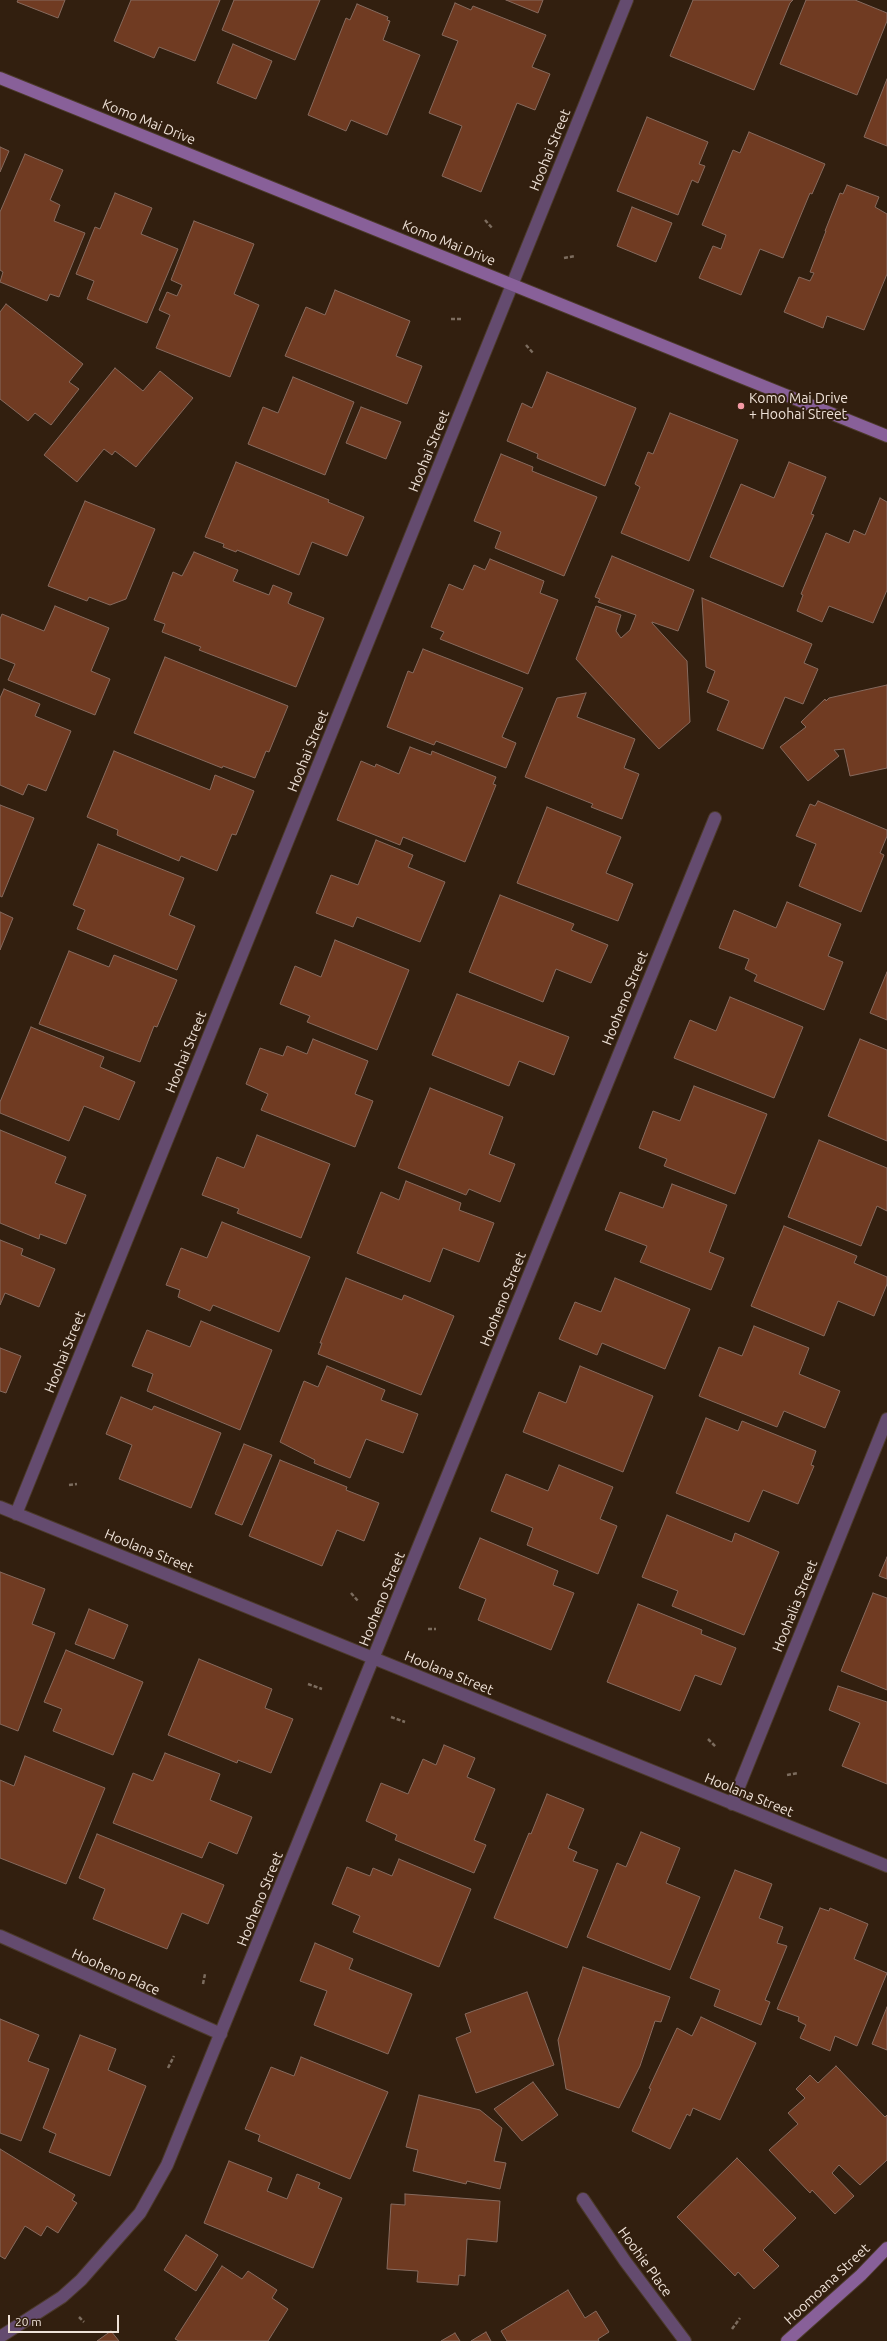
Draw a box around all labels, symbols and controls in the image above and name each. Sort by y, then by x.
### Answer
street label: Komo Mai Drive [100,96,198,148]
street label: Hoohai Street [526,107,574,193]
street label: Komo Mai Drive [400,217,498,269]
place label: Komo Mai Drive + Hoohai Street [749,390,848,422]
marker: Komo Mai Drive + Hoohai Street [736,401,746,411]
street label: Hoohai Street [405,408,453,494]
street label: Hoohai Street [284,708,332,794]
street label: Hooheno Street [598,948,652,1048]
street label: Hoohai Street [162,1009,210,1095]
street label: Hooheno Street [476,1249,530,1349]
street label: Hoohai Street [41,1309,89,1395]
street label: Hoolana Street [102,1526,196,1576]
street label: Hooheno Street [355,1549,409,1649]
street label: Hoohalia Street [769,1557,821,1655]
street label: Hoolana Street [402,1648,496,1698]
street label: Hoolana Street [702,1770,796,1820]
street label: Hooheno Street [233,1849,287,1949]
street label: Hooheno Place [69,1945,163,1999]
street label: Hoohie Place [614,2224,676,2300]
street label: Hoomoana Street [781,2240,873,2328]
scale bar [10,2307,121,2333]
text: 20 m [15,2315,42,2328]

